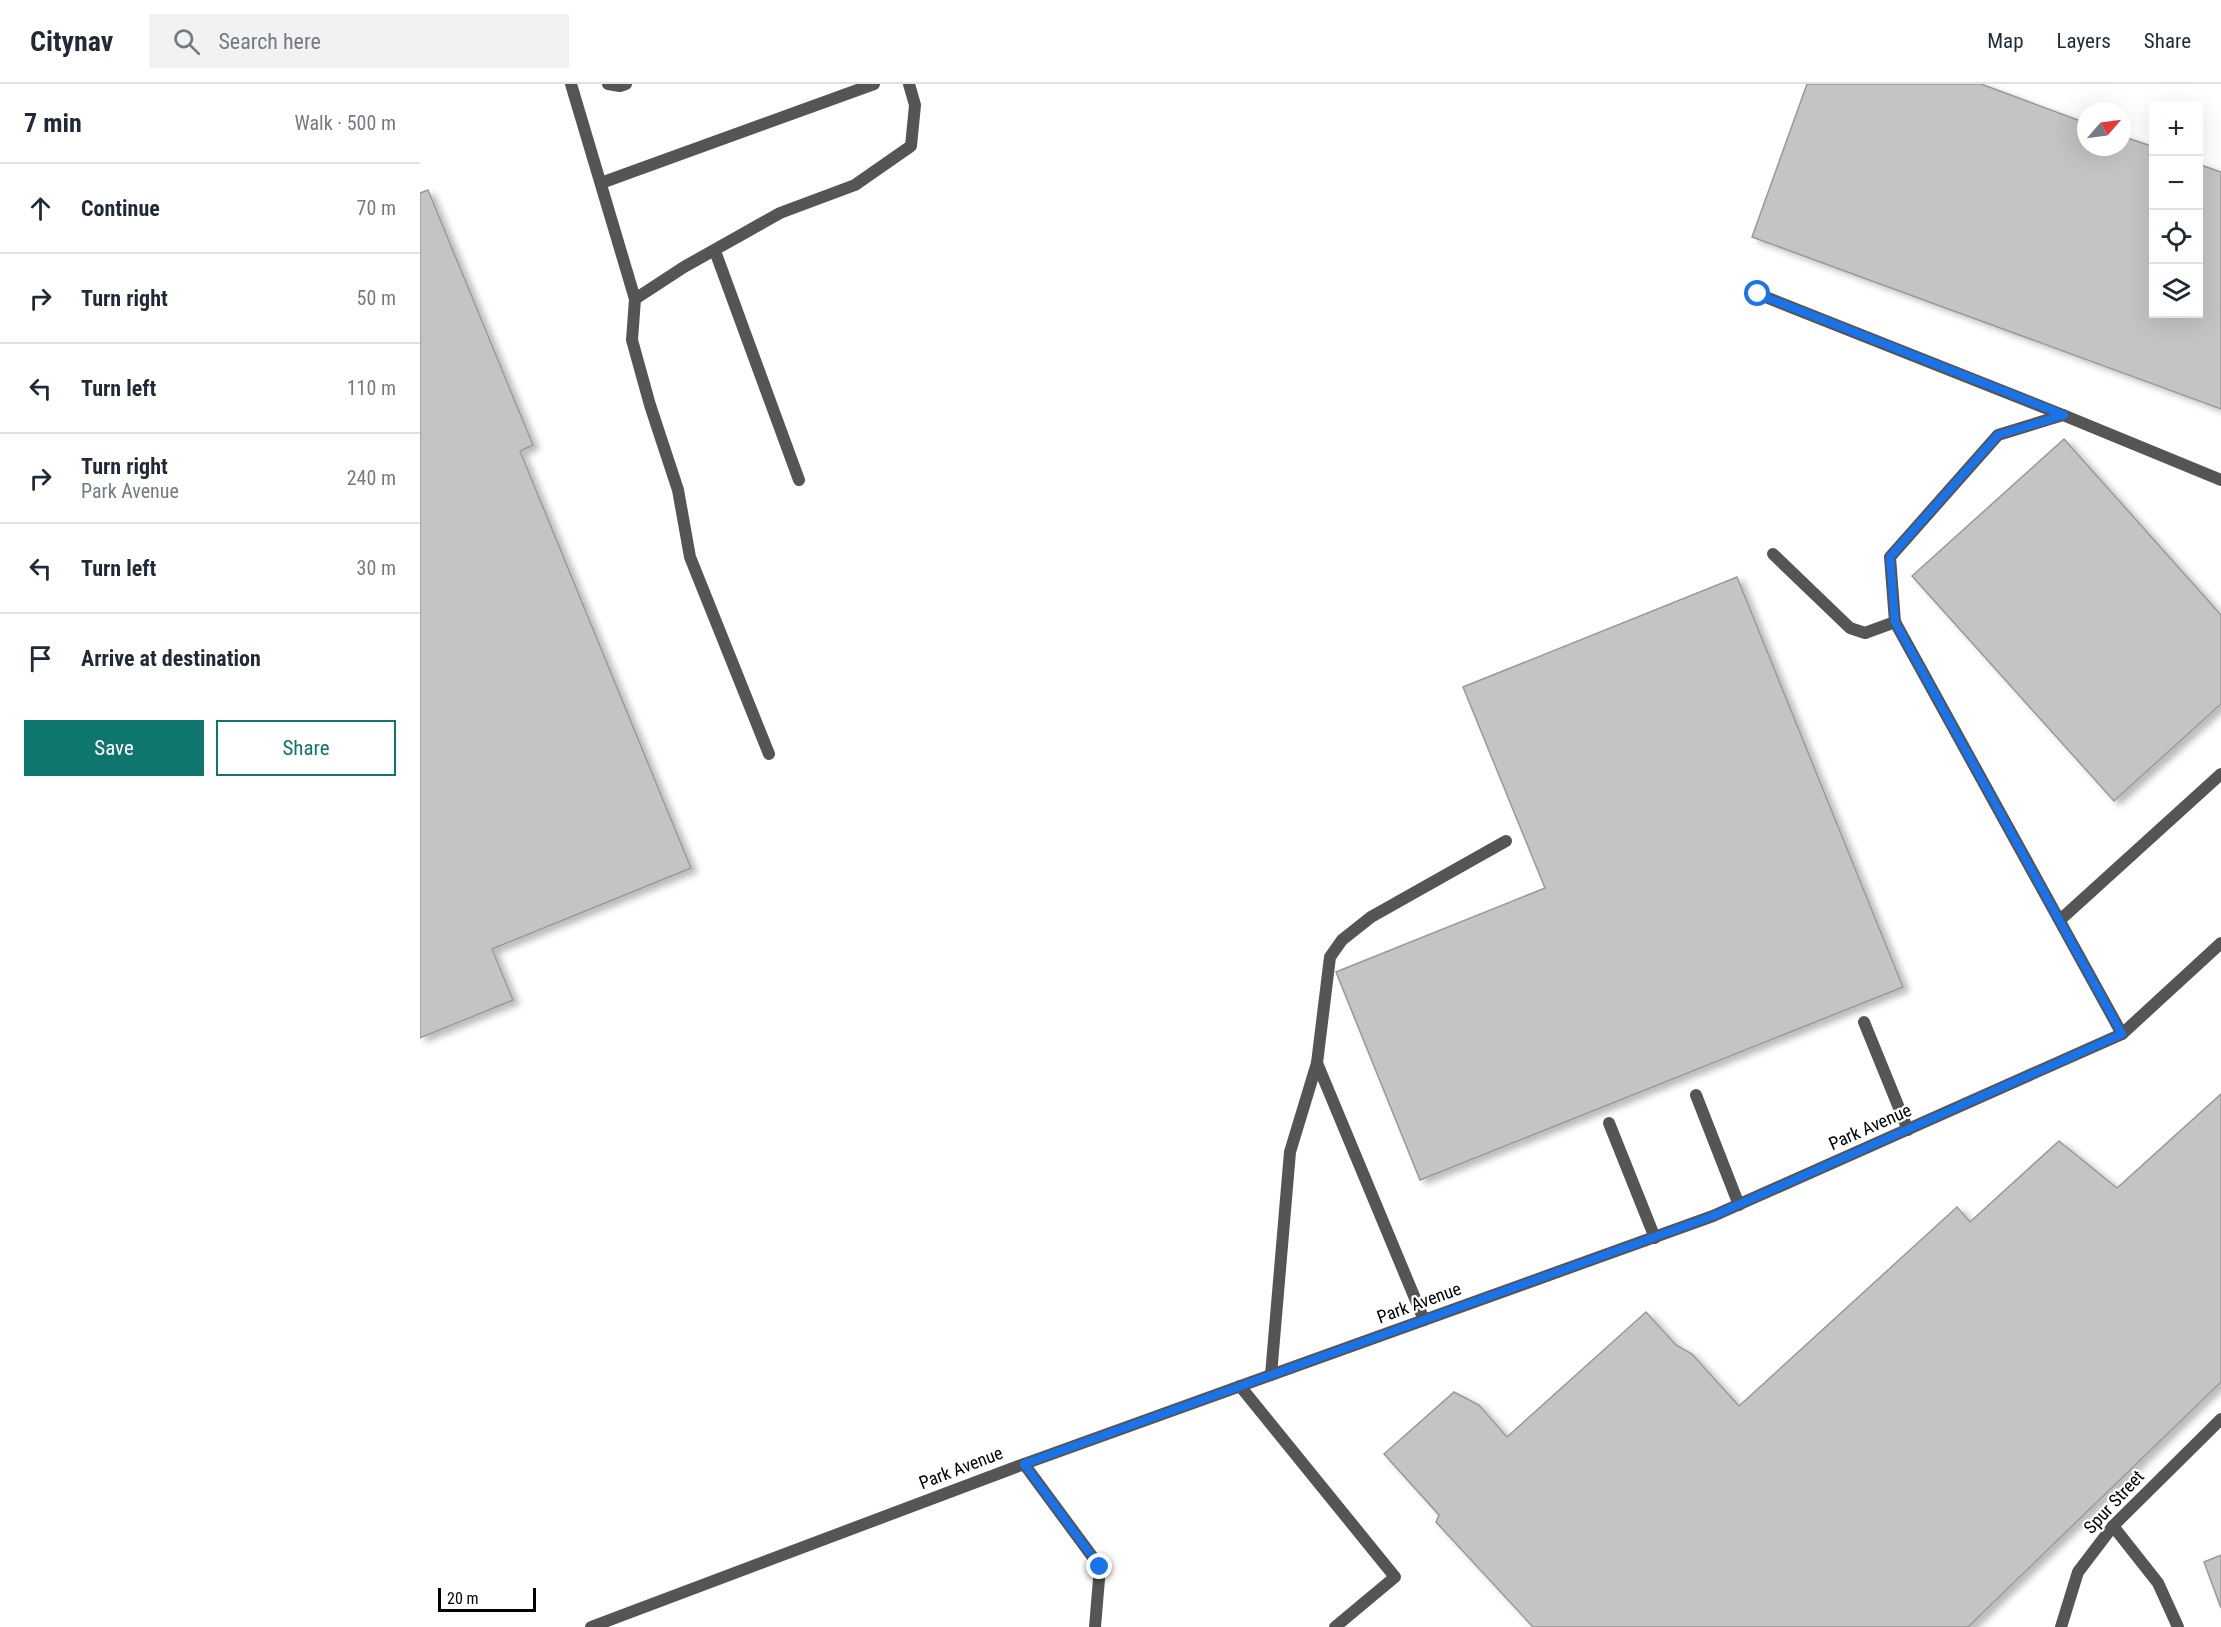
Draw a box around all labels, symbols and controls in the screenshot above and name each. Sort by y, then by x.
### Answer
search box [149,14,569,68]
text: Citynav [30,25,113,58]
icon: search [170,25,203,58]
text: Search here [218,29,321,54]
text: Map [1987,29,2024,53]
text: Layers [2057,29,2111,53]
text: Share [2144,29,2191,53]
north arrow [2077,102,2131,156]
map controls [2149,102,2203,318]
button: + [2149,102,2203,156]
text: 7 min [24,108,82,138]
text: Walk · 500 m [295,111,396,135]
button: − [2149,156,2203,210]
icon: ahead [24,192,57,225]
text: Continue [81,196,160,221]
text: 70 m [357,196,396,220]
button: locate [2149,210,2203,264]
button: layers [2149,264,2203,318]
route start [1744,280,1770,306]
icon: right [24,282,57,315]
text: Turn right [81,286,168,311]
text: 50 m [357,286,396,310]
icon: left [24,372,57,405]
text: Turn left [81,376,156,401]
text: 110 m [347,376,396,400]
text: Turn right [81,454,168,479]
icon: right [24,462,57,495]
text: 240 m [347,466,396,490]
text: Park Avenue [81,479,179,503]
icon: left [24,552,57,585]
text: Turn left [81,556,156,581]
text: 30 m [357,556,396,580]
icon: arrive [24,642,57,675]
text: Arrive at destination [81,646,261,671]
button: Save [24,720,204,776]
button: Share [216,720,396,776]
street label: Park Avenue [1825,1099,1914,1154]
street label: Park Avenue [1374,1278,1464,1327]
street label: Park Avenue [916,1442,1006,1493]
street label: Spur Street [2079,1466,2148,1538]
route end [1086,1553,1112,1579]
scale bar [438,1585,536,1612]
text: 20 m [447,1589,479,1608]

